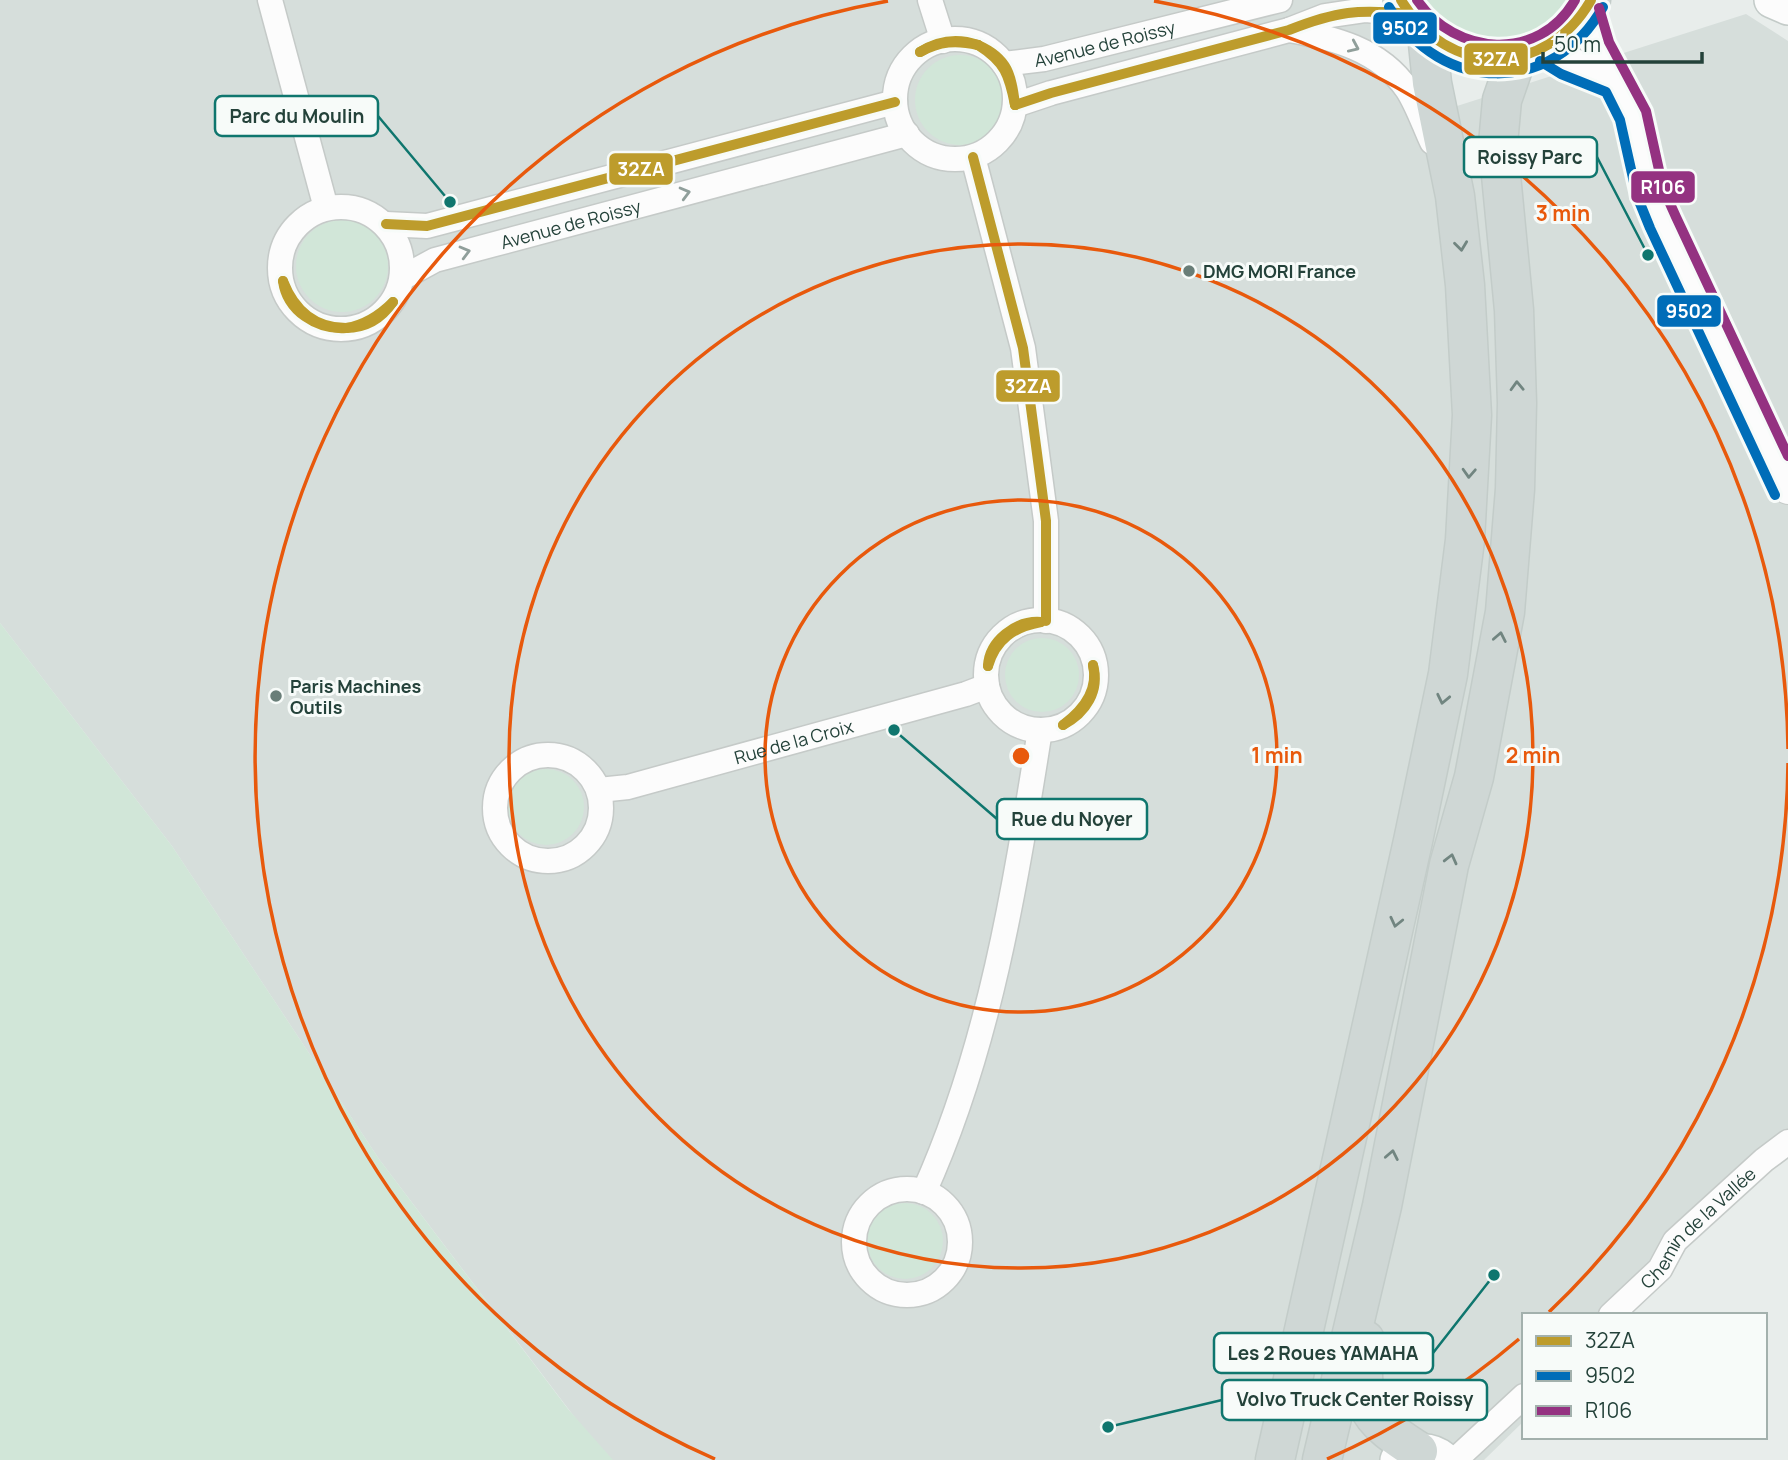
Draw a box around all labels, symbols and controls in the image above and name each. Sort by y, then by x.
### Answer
line badge: 9502 [1372,11,1438,45]
street label: Avenue de Roissy [1033,15,1178,72]
text: 9502 [1382,15,1428,41]
scale bar [1543,21,1702,65]
text: 50 m [1554,30,1601,58]
one-way arrow [1347,39,1360,53]
line badge: 32ZA [1463,42,1529,76]
text: 32ZA [1472,46,1520,72]
callout: Parc du Moulin [215,96,378,136]
text: Parc du Moulin [230,103,364,129]
callout: Roissy Parc [1464,137,1597,177]
text: Roissy Parc [1477,144,1583,170]
line badge: 32ZA [608,152,674,186]
text: 32ZA [617,156,665,182]
line badge: R106 [1630,170,1696,204]
text: R106 [1640,174,1686,200]
one-way arrow [679,186,691,201]
street label: Avenue de Roissy [498,193,644,254]
text: 3 min [1536,199,1590,227]
one-way arrow [1453,240,1468,252]
one-way arrow [459,246,471,260]
place label: DMG MORI France [1203,259,1356,283]
marker: DMG MORI France [1181,263,1197,279]
line badge: 9502 [1656,294,1722,328]
text: 9502 [1666,298,1712,324]
line badge: 32ZA [995,369,1061,403]
text: 32ZA [1004,373,1052,399]
one-way arrow [1509,381,1524,392]
one-way arrow [1461,468,1476,479]
one-way arrow [1492,632,1507,643]
place label: Paris Machines Outils [290,674,422,719]
marker: Paris Machines Outils [268,688,284,704]
one-way arrow [1436,693,1451,705]
street label: Rue de la Croix [732,713,856,769]
text: 1 min [1251,741,1303,769]
text: 2 min [1506,741,1560,769]
centre of rings [1009,744,1033,768]
callout: Rue du Noyer [997,799,1147,839]
text: Rue du Noyer [1011,806,1133,832]
one-way arrow [1443,854,1457,866]
one-way arrow [1389,916,1404,928]
one-way arrow [1383,1149,1398,1161]
street label: Chemin de la Vallée [1635,1162,1761,1294]
legend [1522,1313,1767,1439]
text: 32ZA [1585,1326,1635,1354]
callout: Les 2 Roues YAMAHA [1214,1333,1433,1373]
text: Les 2 Roues YAMAHA [1228,1340,1419,1366]
text: 9502 [1585,1361,1635,1389]
callout: Volvo Truck Center Roissy [1222,1380,1487,1420]
text: Volvo Truck Center Roissy [1237,1386,1474,1412]
text: R106 [1585,1396,1632,1424]

